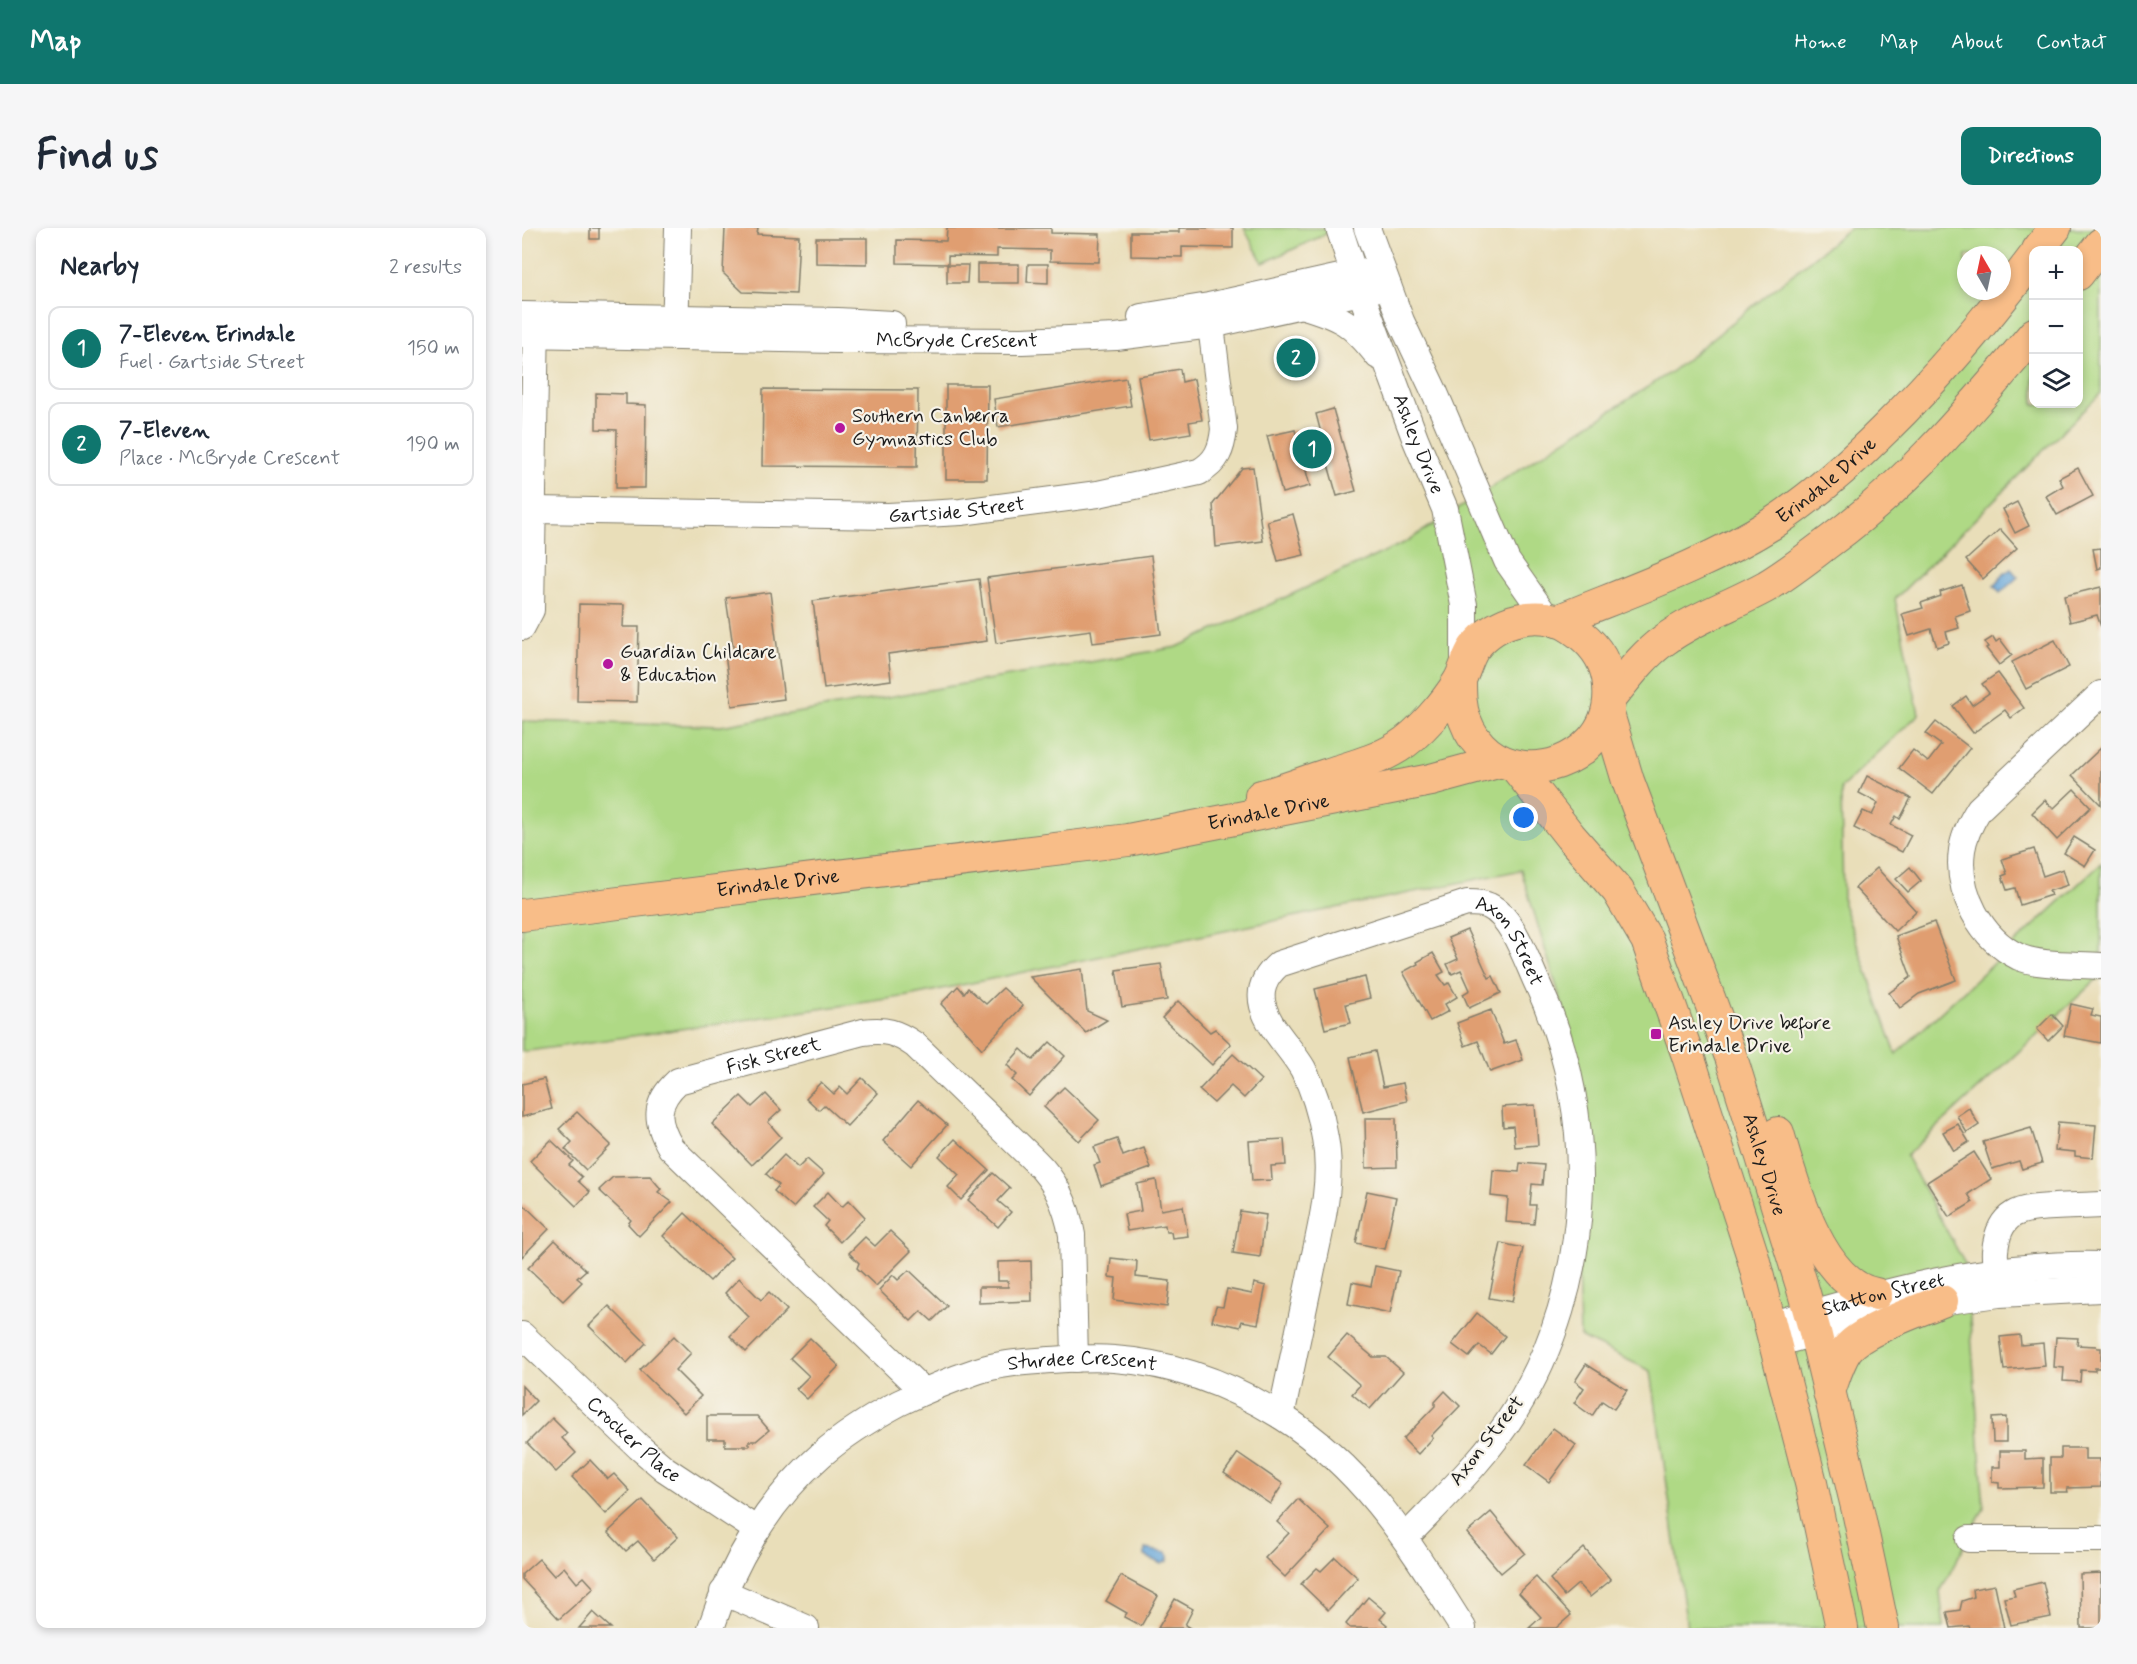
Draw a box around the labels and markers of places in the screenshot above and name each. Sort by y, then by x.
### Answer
pin: 2 [1276,336,1316,380]
place label: Southern Canberra Gymnastics Club [852,403,1009,453]
marker: Southern Canberra Gymnastics Club [833,421,847,435]
pin: 1 [1292,426,1332,472]
place label: Guardian Childcare & Education [620,639,777,689]
marker: Guardian Childcare & Education [601,657,615,671]
place label: Ashley Drive before Erindale Drive [1668,1010,1831,1060]
marker: Ashley Drive before Erindale Drive [1649,1027,1663,1041]

